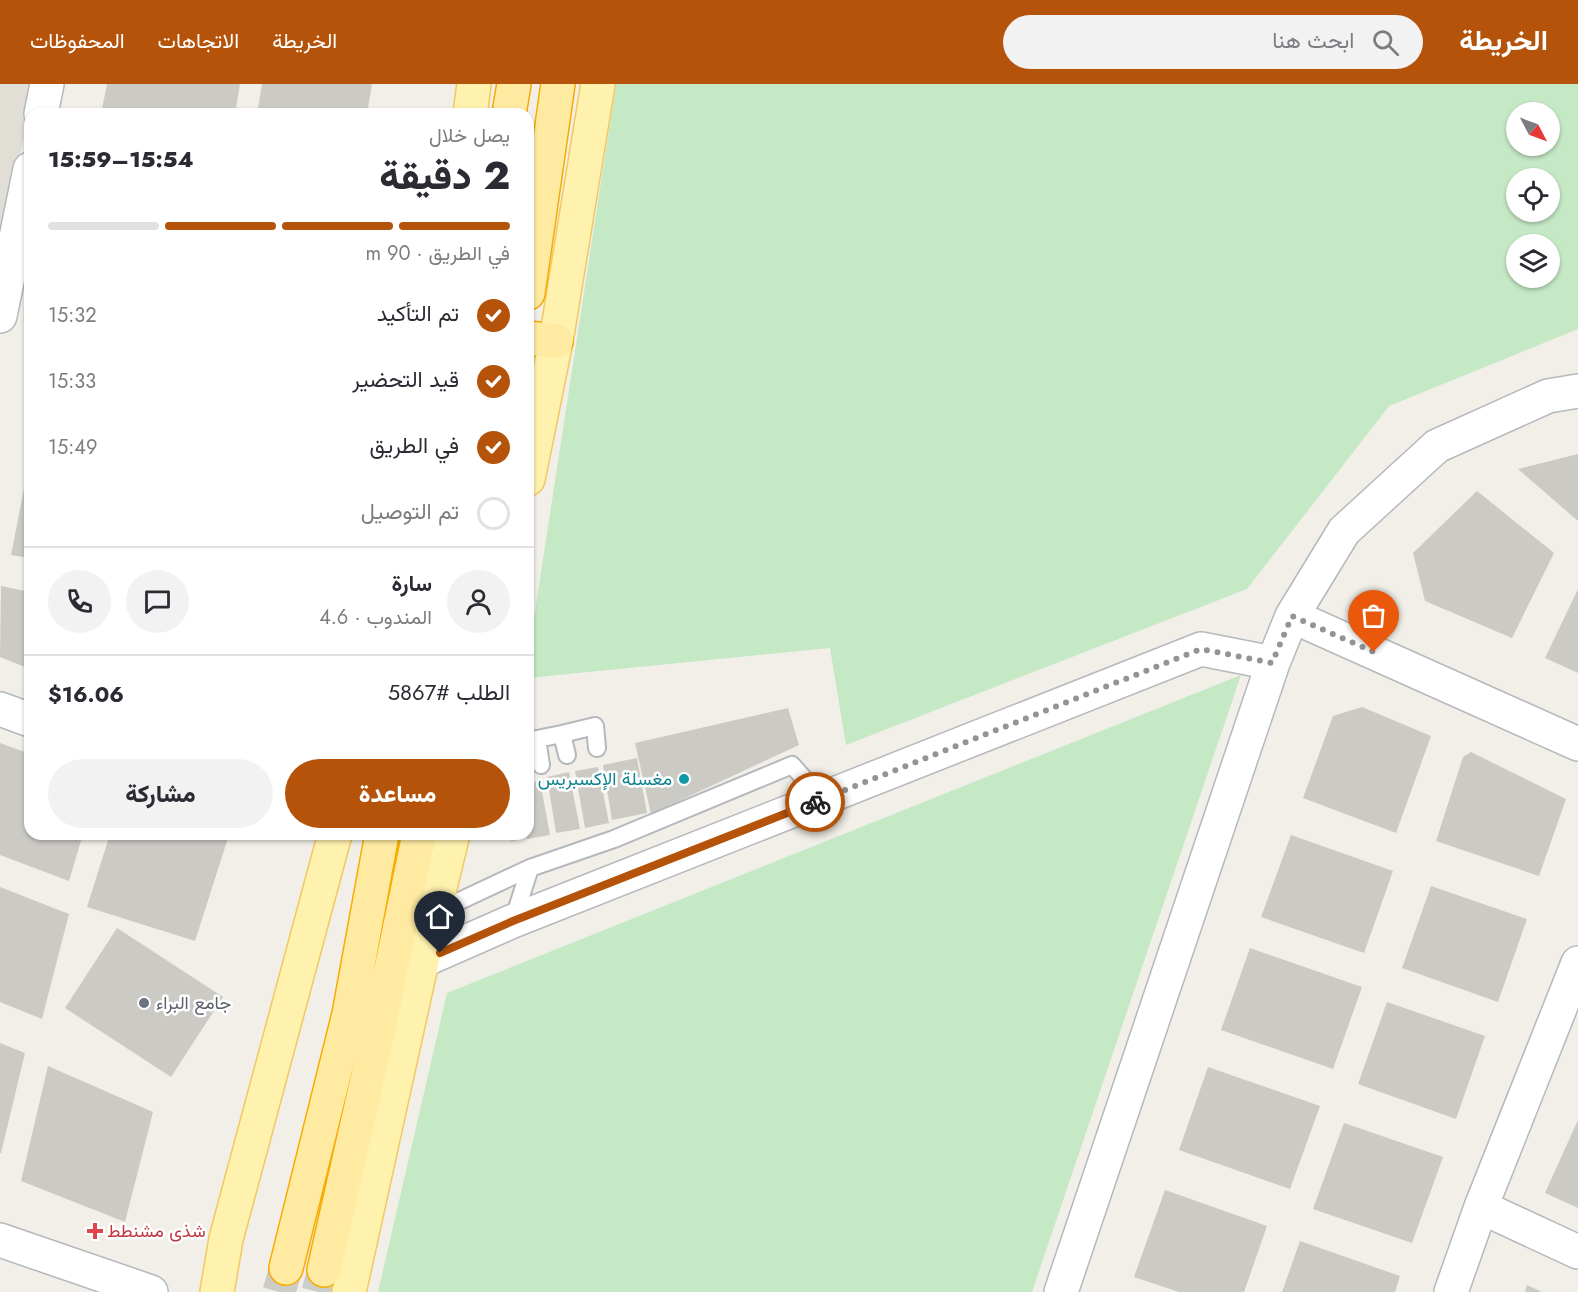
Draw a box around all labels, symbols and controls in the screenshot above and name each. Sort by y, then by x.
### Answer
search box [1003,15,1423,69]
text: الخريطة [1459,20,1548,61]
text: ابحث هنا [1272,24,1354,56]
text: المحفوظات [30,26,125,56]
text: الاتجاهات [158,26,239,56]
text: الخريطة [272,26,337,56]
icon: search [1369,26,1402,59]
north arrow [1506,102,1560,156]
map controls [1506,102,1560,288]
text: يصل خلال [429,121,510,150]
text: 15:54–15:59 [48,143,194,175]
text: 2 دقيقة [379,147,510,204]
button: locate [1506,168,1560,222]
button: layers [1506,234,1560,288]
text: في الطريق · 90 m [365,239,510,268]
text: تم التأكيد [377,297,459,329]
icon: check [477,299,510,332]
text: 15:32 [48,301,97,330]
text: قيد التحضير [352,363,459,395]
icon: check [477,365,510,398]
text: 15:33 [48,367,96,396]
text: في الطريق [369,429,459,461]
icon: check [477,431,510,464]
text: 15:49 [48,433,97,462]
text: تم التوصيل [361,495,459,527]
text: سارة [391,567,432,599]
button: phone [48,570,111,633]
button: chat [126,570,189,633]
button: person [447,570,510,633]
pin [1348,590,1399,652]
icon: bag [1357,599,1390,632]
text: المندوب · 4.6 [319,603,432,632]
text: الطلب #5867 [388,676,510,708]
text: $16.06 [48,678,124,710]
button: مشاركة [48,759,273,828]
button: مساعدة [285,759,510,828]
place label: مغسلة الإكسبريس [538,766,672,792]
marker: مغسلة الإكسبريس [677,772,691,786]
courier [785,772,845,832]
icon: bike [799,786,832,819]
pin [414,891,465,953]
icon: home [423,900,456,933]
place label: جامع البراء [156,990,231,1016]
marker: جامع البراء [137,996,151,1010]
place label: شذى مشنطط [107,1218,206,1244]
marker: شذى مشنطط [88,1224,102,1238]

